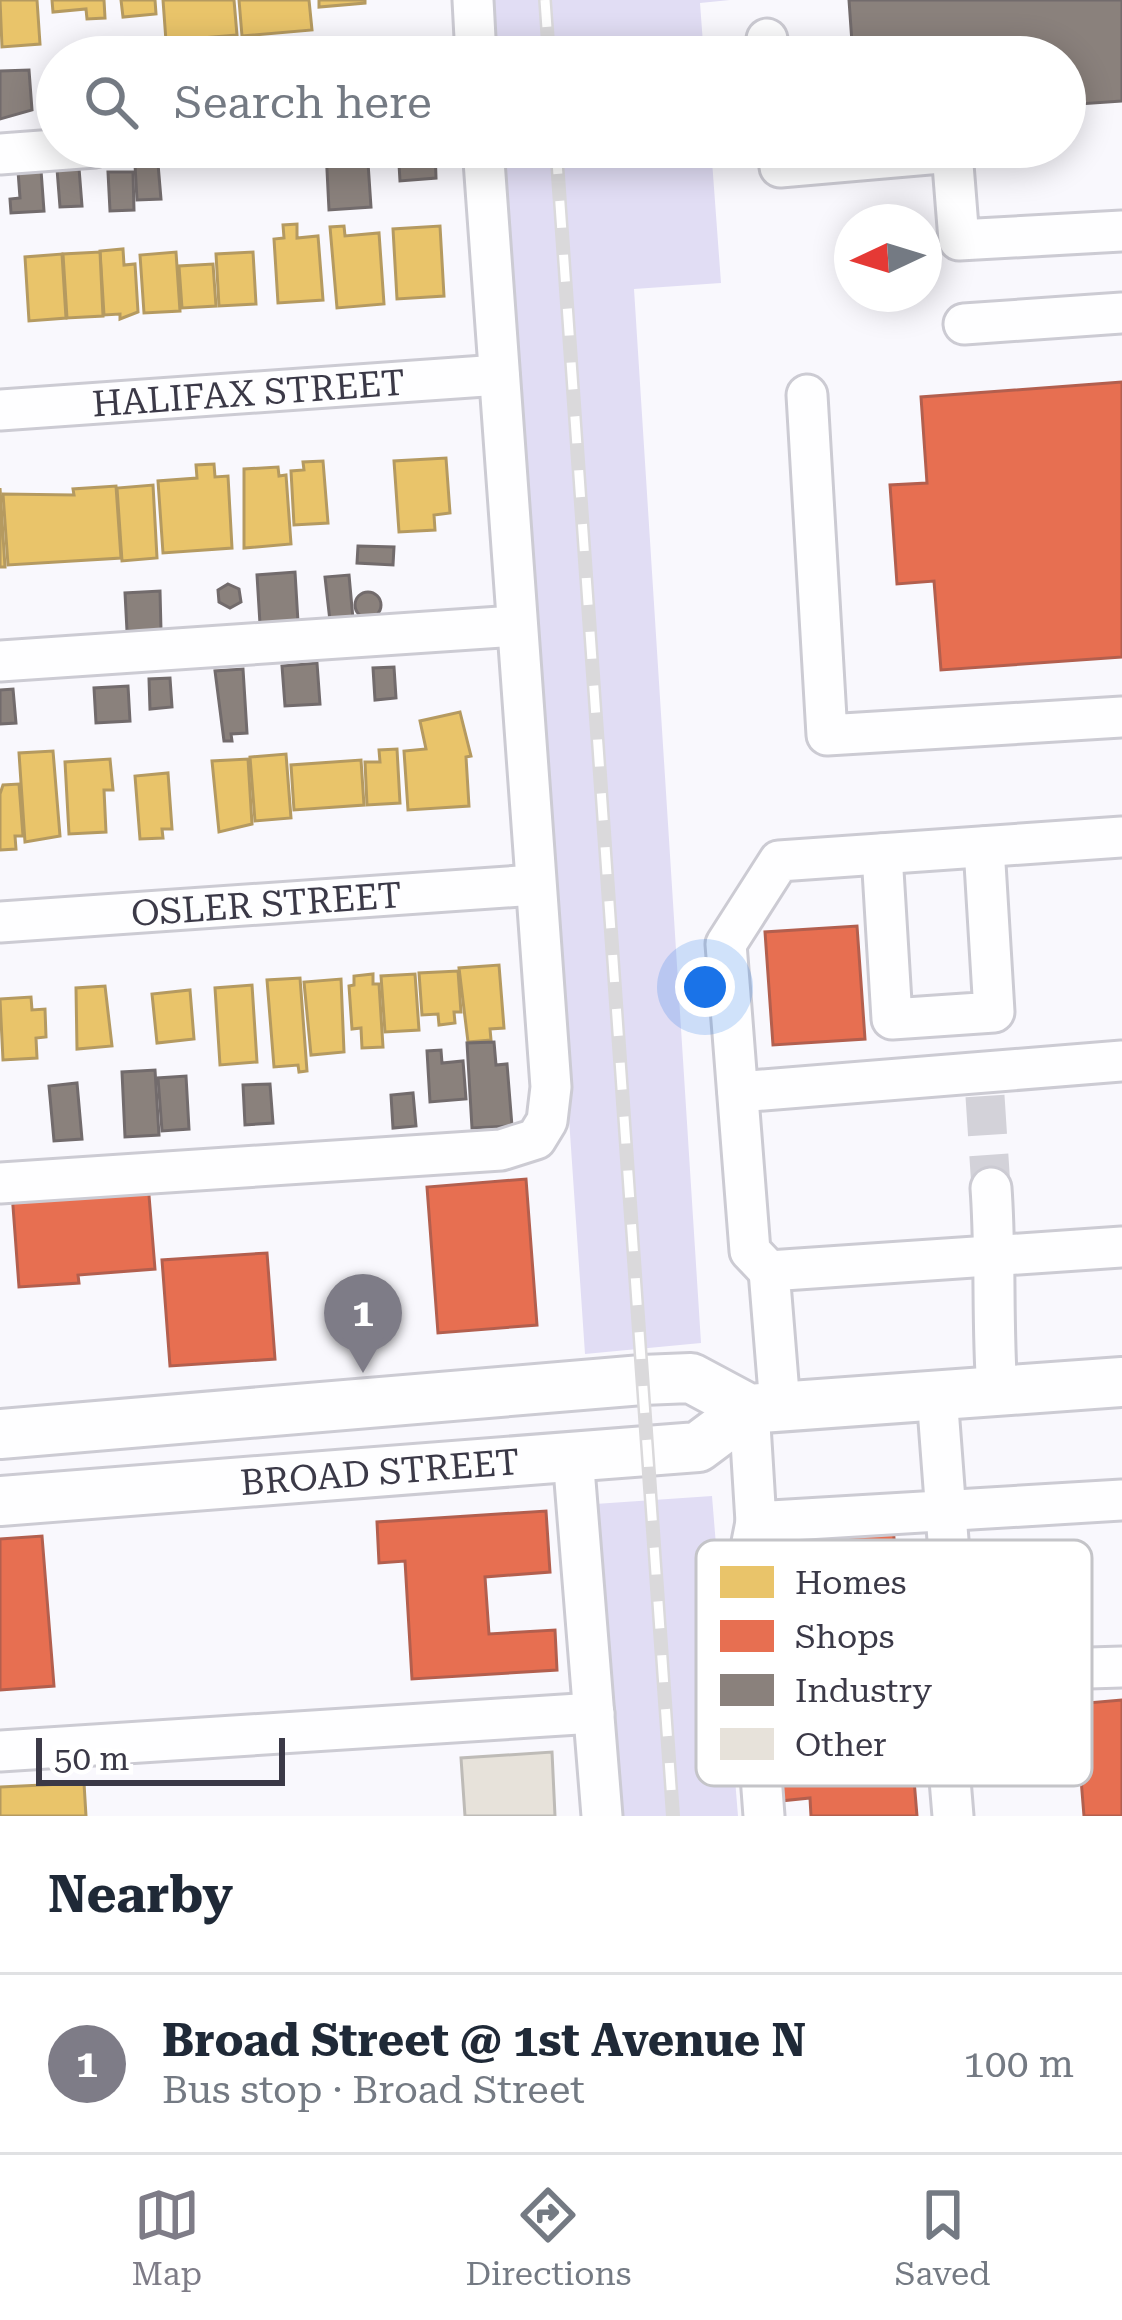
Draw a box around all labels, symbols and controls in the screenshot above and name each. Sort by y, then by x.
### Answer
search box [36,36,1086,168]
icon: search [78,69,144,135]
text: Search here [174,76,432,129]
north arrow [834,204,942,312]
street label: HALIFAX STREET [91,362,406,425]
street label: OSLER STREET [130,874,403,935]
your location [675,957,735,1017]
pin: 1 [324,1274,402,1373]
street label: BROAD STREET [239,1441,521,1504]
legend [696,1540,1092,1786]
text: Homes [795,1563,906,1602]
text: Shops [795,1617,894,1656]
text: Industry [795,1671,933,1710]
text: Other [795,1725,887,1764]
scale bar [36,1732,285,1785]
text: 50 m [54,1739,129,1778]
text: Nearby [48,1865,233,1924]
text: Broad Street @ 1st Avenue N [162,2014,806,2067]
text: 1 [76,2041,98,2087]
text: 100 m [963,2041,1074,2087]
text: Bus stop · Broad Street [162,2067,585,2113]
tab: Map [132,2182,202,2293]
tab: Directions [465,2182,631,2293]
tab: Saved [895,2182,990,2293]

